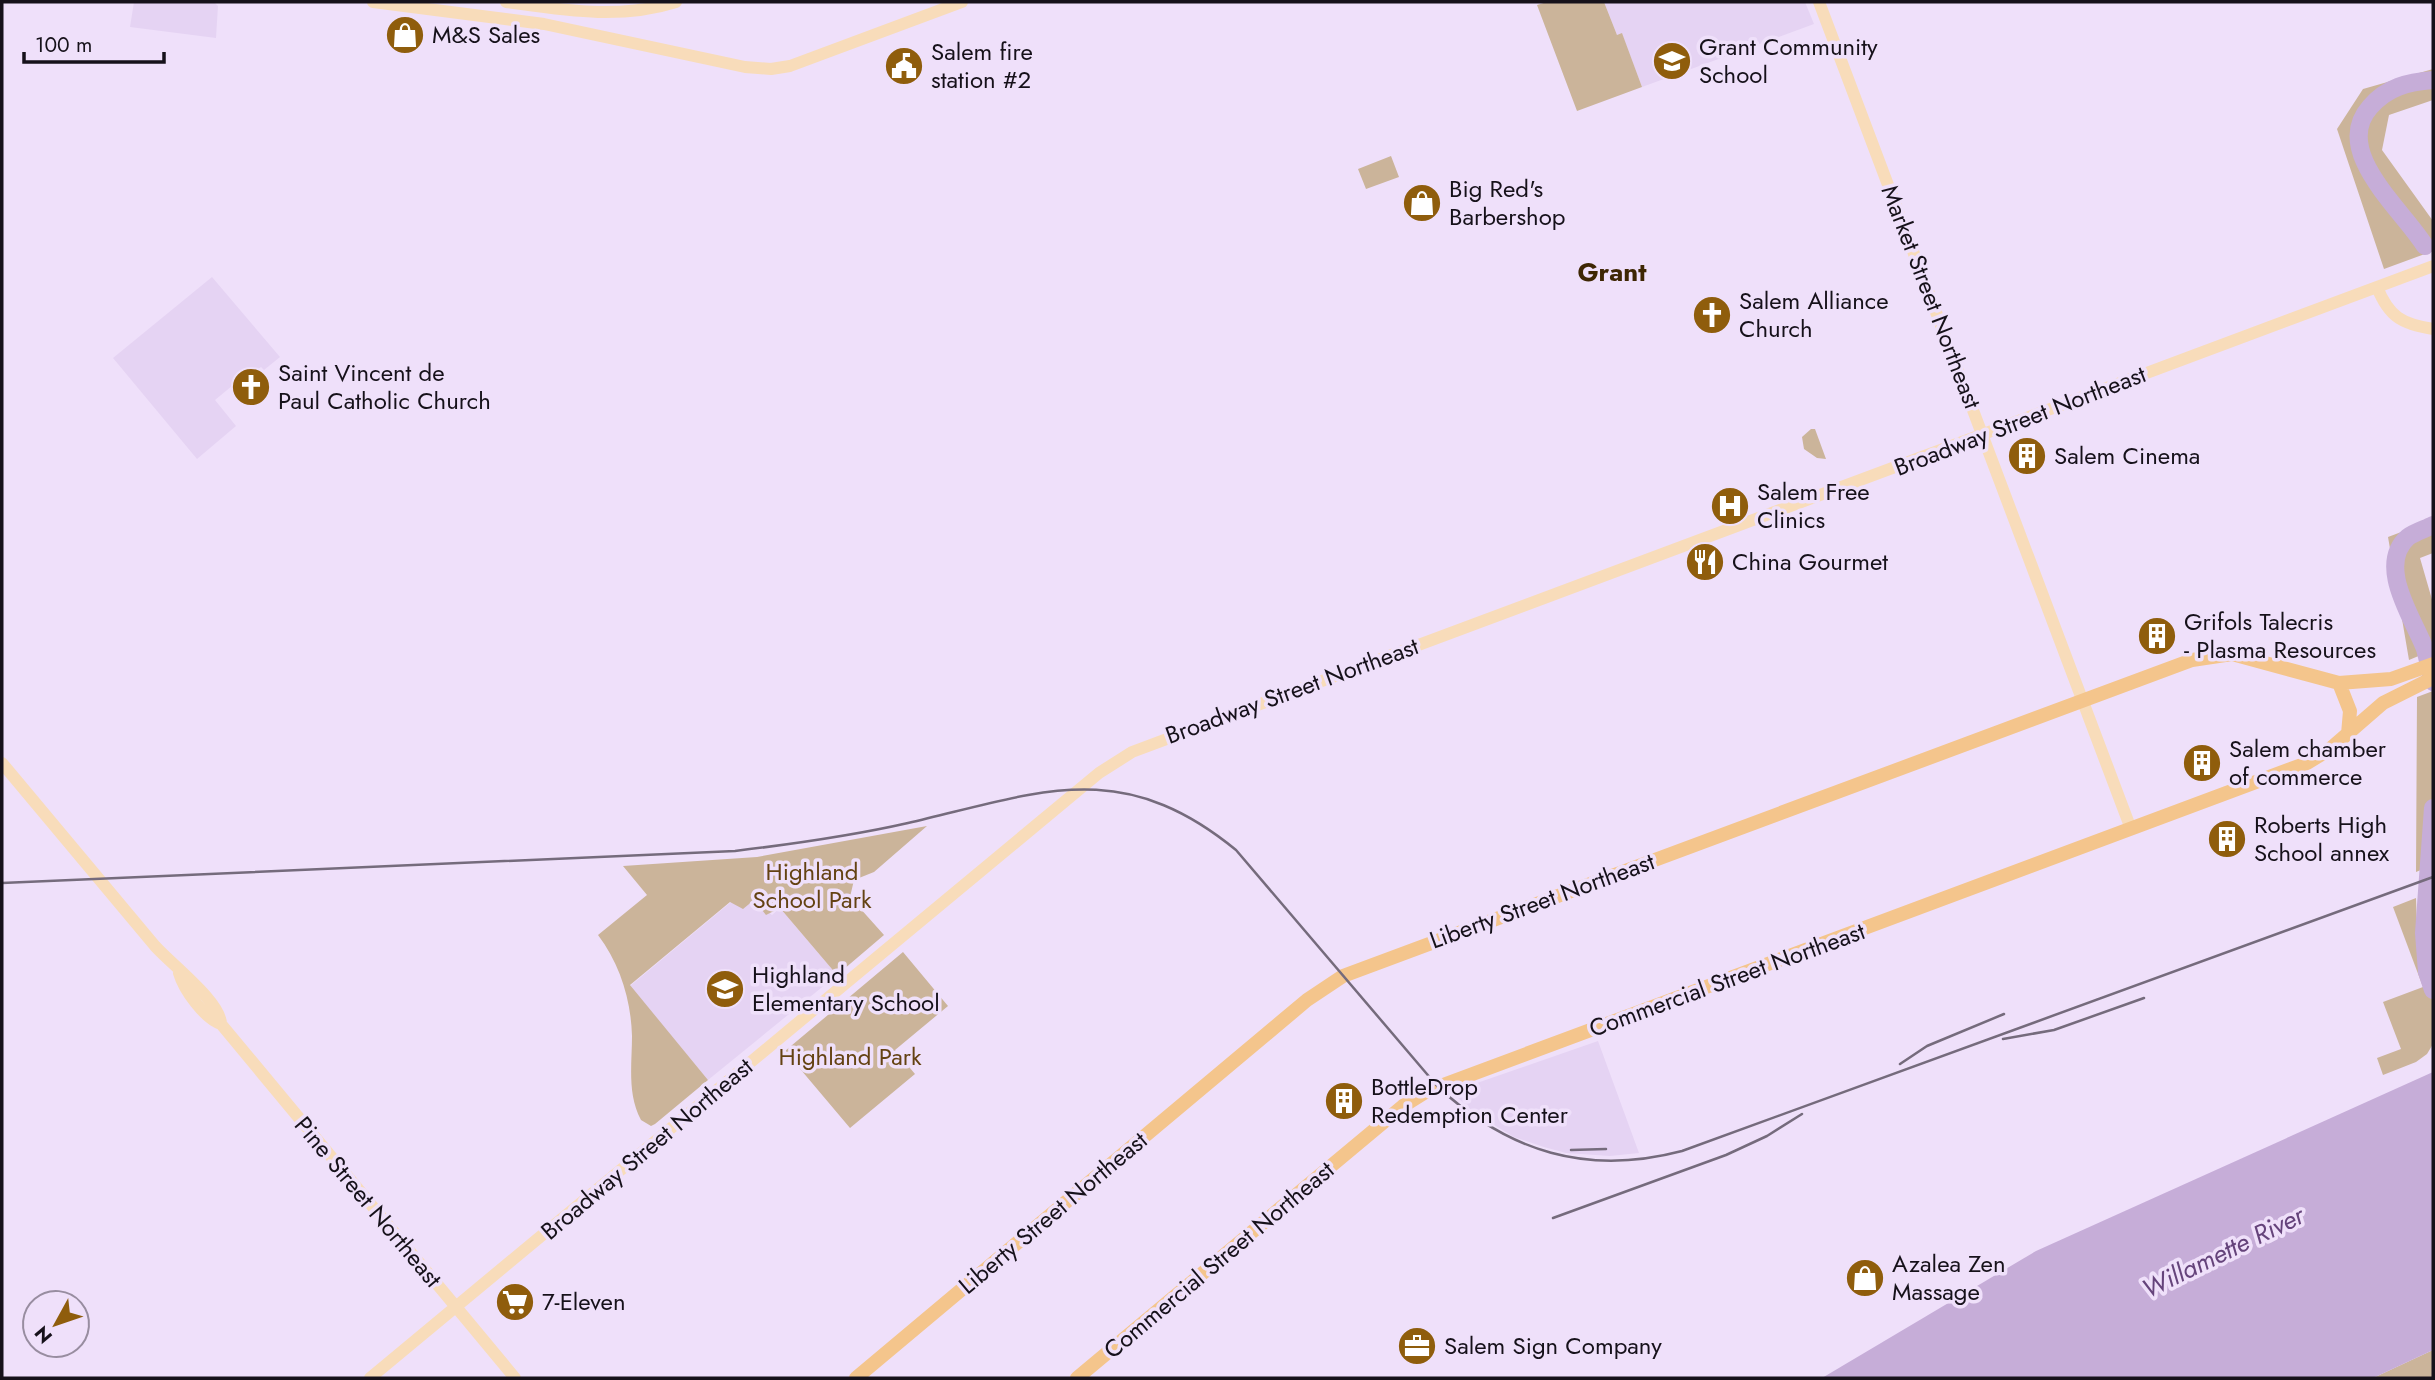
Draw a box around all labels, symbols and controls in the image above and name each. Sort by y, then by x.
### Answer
shop icon: M&S Sales [384,14,426,56]
place label: M&S Sales [432,17,540,52]
scale bar [24,21,164,65]
place label: Grant Community School [1699,29,1878,92]
text: 100 m [35,30,92,60]
place label: Salem fire station #2 [931,34,1033,97]
school or university icon: Grant Community School [1651,40,1693,82]
public building icon: Salem fire station #2 [883,45,925,87]
place label: Big Red's Barbershop [1449,171,1566,234]
street label: Market Street Northeast [1873,180,1990,414]
shop icon: Big Red's Barbershop [1401,182,1443,224]
district label: Grant [1577,253,1647,291]
place label: Salem Alliance Church [1739,283,1889,346]
church icon: Salem Alliance Church [1691,294,1733,336]
place label: Saint Vincent de Paul Catholic Church [278,355,491,418]
street label: Broadway Street Northeast [1889,356,2151,485]
church icon: Saint Vincent de Paul Catholic Church [230,366,272,408]
building icon: Salem Cinema [2006,435,2048,477]
place label: Salem Cinema [2054,438,2200,473]
place label: Salem Free Clinics [1757,474,1870,537]
hospital icon: Salem Free Clinics [1709,485,1751,527]
restaurant icon: China Gourmet [1684,541,1726,583]
place label: China Gourmet [1732,544,1888,579]
place label: Grifols Talecris - Plasma Resources [2184,604,2376,667]
building icon: Grifols Talecris - Plasma Resources [2136,615,2178,657]
street label: Broadway Street Northeast [1160,628,1424,753]
place label: Salem chamber of commerce [2229,731,2387,794]
building icon: Salem chamber of commerce [2181,742,2223,784]
place label: Roberts High School annex [2254,807,2390,870]
building icon: Roberts High School annex [2206,818,2248,860]
street label: Liberty Street Northeast [1425,843,1659,957]
park label: Highland School Park [753,854,872,917]
street label: Commercial Street Northeast [1584,913,1870,1046]
place label: Highland Elementary School [752,957,940,1020]
school or university icon: Highland Elementary School [704,968,746,1010]
park label: Highland Park [779,1039,922,1074]
street label: Broadway Street Northeast [533,1049,760,1248]
place label: BottleDrop Redemption Center [1371,1069,1569,1132]
building icon: BottleDrop Redemption Center [1323,1080,1365,1122]
street label: Pine Street Northeast [286,1109,451,1295]
street label: Liberty Street Northeast [951,1123,1155,1302]
street label: Commercial Street Northeast [1096,1152,1342,1367]
water label: Willamette River [2135,1196,2312,1308]
place label: Azalea Zen Massage [1892,1246,2006,1309]
shop icon: Azalea Zen Massage [1844,1257,1886,1299]
supermarket icon: 7-Eleven [494,1281,536,1323]
place label: 7-Eleven [542,1284,626,1319]
north arrow [21,1289,91,1359]
text: N [28,1320,59,1349]
office icon: Salem Sign Company [1396,1325,1438,1367]
place label: Salem Sign Company [1444,1328,1662,1363]

